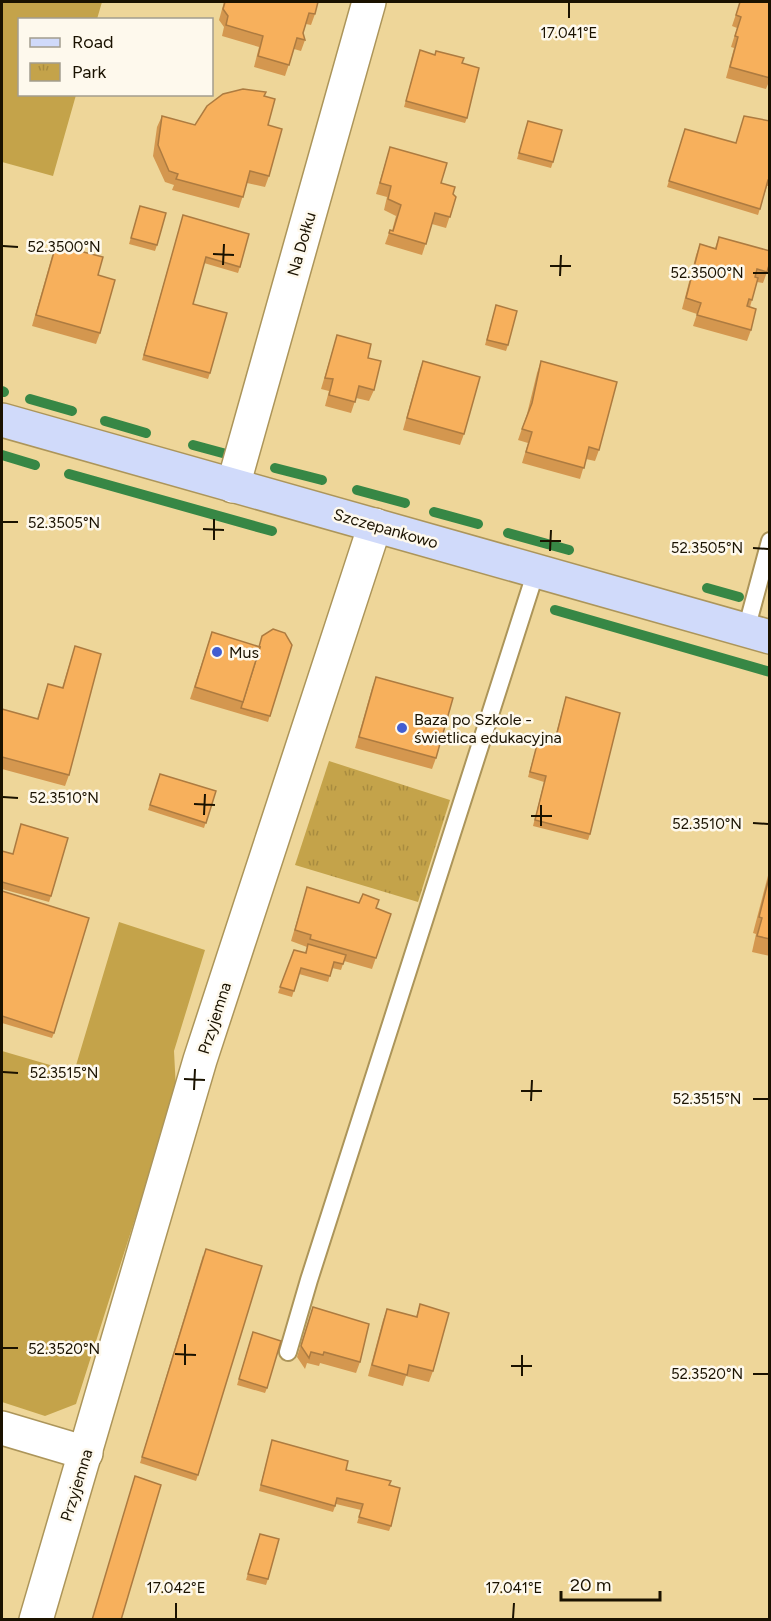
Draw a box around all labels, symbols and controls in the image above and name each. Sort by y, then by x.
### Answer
legend [18,18,213,96]
text: 17.041°E [541,24,597,42]
text: Road [72,31,113,53]
text: Park [72,61,107,83]
street label: Na Dołku [283,210,320,278]
text: 52.3500°N [27,238,101,256]
text: 52.3500°N [670,264,744,282]
street label: Szczepankowo [331,504,440,552]
text: 52.3505°N [28,514,100,532]
text: 52.3505°N [671,539,743,557]
place label: Mus [229,643,259,662]
marker: Mus [210,645,224,659]
place label: Baza po Szkole - świetlica edukacyjna [414,710,562,747]
marker: Baza po Szkole - świetlica edukacyjna [395,721,409,735]
text: 52.3510°N [29,789,99,807]
text: 52.3510°N [672,815,742,833]
street label: Przyjemna [194,980,235,1057]
text: 52.3515°N [30,1064,98,1082]
text: 52.3515°N [673,1090,741,1108]
text: 52.3520°N [28,1340,100,1358]
text: 52.3520°N [671,1365,743,1383]
street label: Przyjemna [56,1447,96,1524]
scale bar [561,1564,660,1602]
text: 20 m [570,1574,611,1596]
text: 17.042°E [146,1579,206,1597]
text: 17.041°E [486,1579,542,1597]

